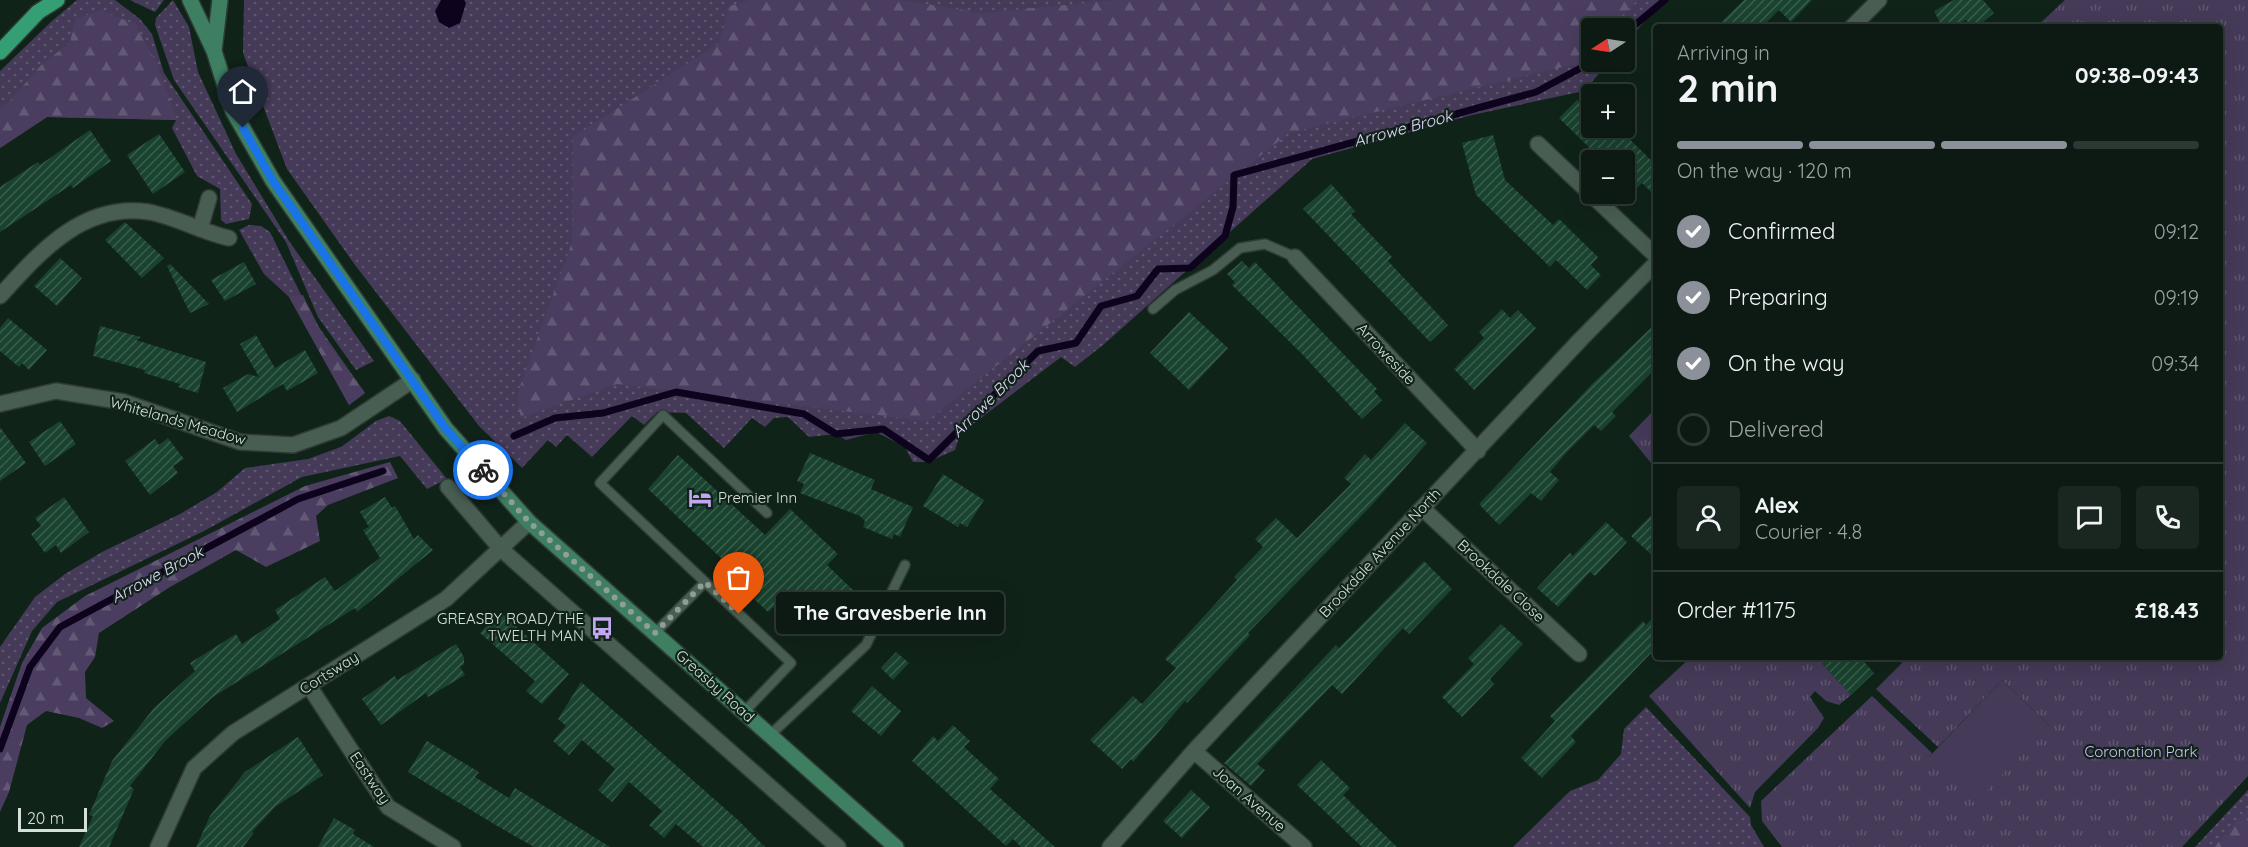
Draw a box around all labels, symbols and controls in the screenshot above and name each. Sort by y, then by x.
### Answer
north arrow [1581,18,1635,72]
map controls [1581,18,1635,204]
text: Arriving in [1677,40,1770,65]
text: 09:38–09:43 [2075,61,2199,89]
text: 2 min [1677,63,1779,112]
pin [217,66,268,128]
icon: home [226,75,259,108]
button: + [1581,84,1635,138]
water label: Arrowe Brook [1351,105,1456,151]
button: − [1581,150,1635,204]
text: On the way · 120 m [1677,158,1852,183]
icon: check [1677,215,1710,248]
text: Confirmed [1728,217,1835,245]
text: 09:12 [2154,219,2199,244]
icon: check [1677,281,1710,314]
text: Preparing [1728,283,1828,311]
text: 09:19 [2154,285,2199,310]
street label: Arroweside [1353,319,1420,389]
icon: check [1677,347,1710,380]
text: On the way [1728,349,1844,377]
text: 09:34 [2151,351,2199,376]
water label: Arrowe Brook [947,354,1034,441]
street label: Whitelands Meadow [108,392,248,449]
text: Delivered [1728,415,1824,443]
courier [453,440,513,500]
icon: bike [467,454,500,487]
street label: Brookdale Avenue North [1315,484,1444,621]
hotel icon: Premier Inn [687,485,713,511]
button: person [1677,486,1740,549]
button: chat [2058,486,2121,549]
button: phone [2136,486,2199,549]
place label: Premier Inn [718,488,797,507]
text: Alex [1755,491,1798,519]
text: Courier · 4.8 [1755,519,1862,544]
street label: Brookdale Close [1454,535,1549,626]
water label: Arrowe Brook [107,541,208,607]
pin [713,552,764,614]
icon: bag [722,561,755,594]
callout: The Gravesberie Inn [775,593,1003,635]
text: Order #1175 [1677,596,1796,624]
text: £18.43 [2135,596,2199,624]
text: The Gravesberie Inn [793,600,987,625]
place label: GREASBY ROAD/THE TWELTH MAN [437,609,584,645]
bus stop icon: GREASBY ROAD/THE TWELTH MAN [589,615,615,641]
street label: Greasby Road [672,645,759,726]
street label: Cortsway [296,647,362,698]
park label: Coronation Park [2085,742,2198,761]
street label: Eastway [346,748,395,808]
street label: Joan Avenue [1209,762,1290,836]
scale bar [18,805,87,832]
text: 20 m [27,808,64,828]

